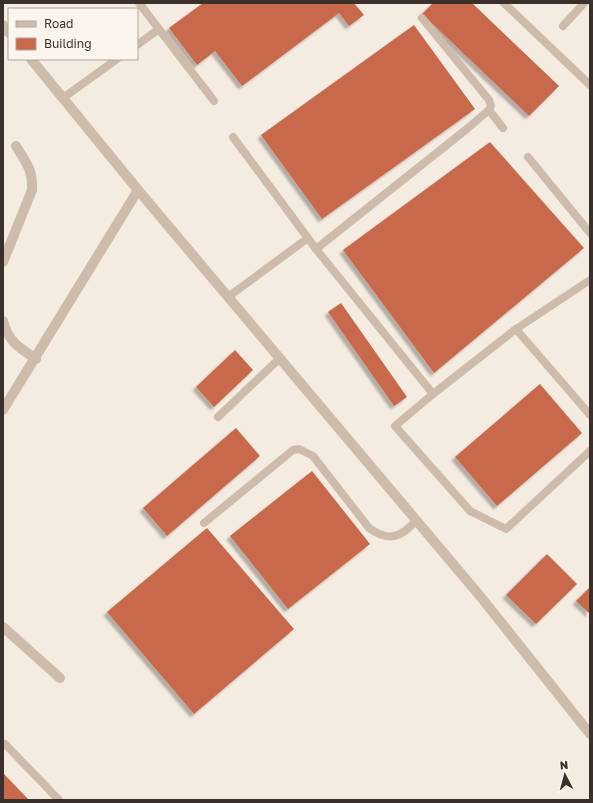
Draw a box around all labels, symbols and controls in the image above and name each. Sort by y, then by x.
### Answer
legend [8,8,138,60]
text: Road [44,16,73,31]
text: Building [44,36,92,51]
north arrow [545,755,585,795]
text: N [559,758,569,771]

